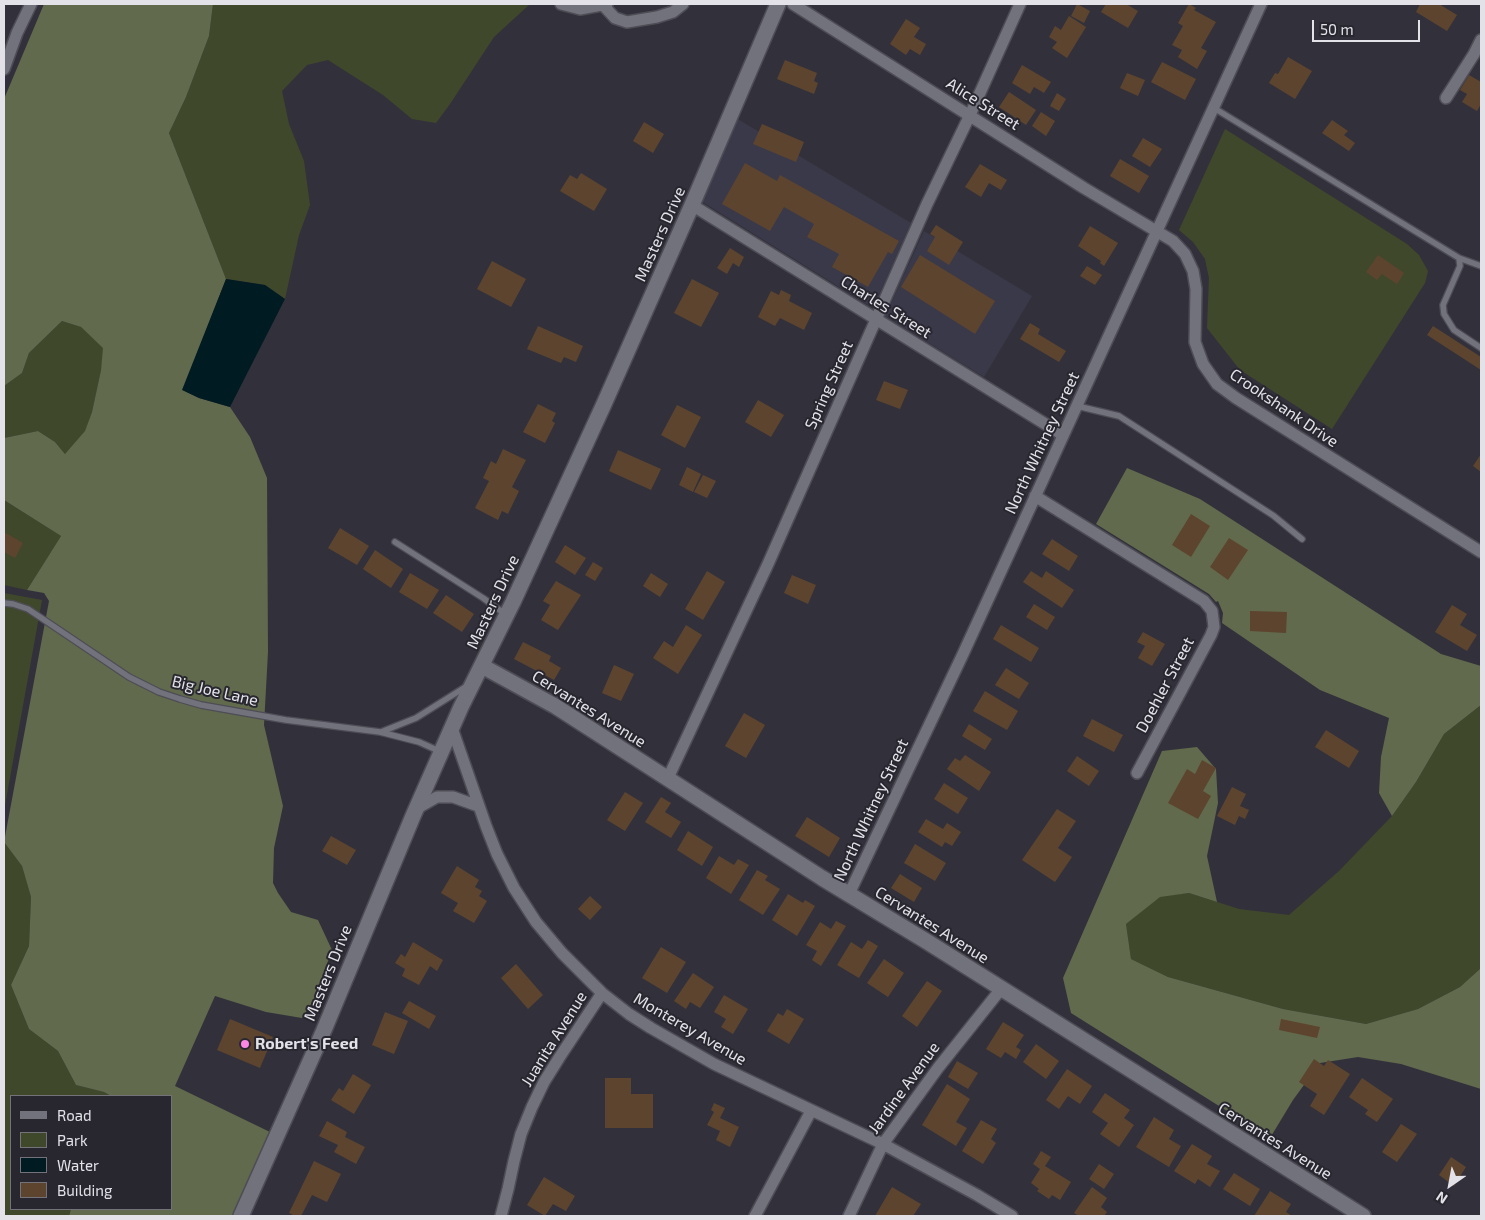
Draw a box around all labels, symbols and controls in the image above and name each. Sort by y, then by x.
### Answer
scale bar [1315,10,1422,42]
text: 50 m [1320,20,1354,38]
street label: Alice Street [943,74,1023,134]
street label: Masters Drive [631,184,689,284]
street label: Charles Street [837,272,935,342]
street label: Spring Street [801,338,857,432]
street label: Crookshank Drive [1226,365,1342,451]
street label: North Whitney Street [1001,369,1083,517]
street label: Masters Drive [463,552,523,652]
street label: Doehler Street [1132,634,1198,736]
street label: Cervantes Avenue [529,666,649,752]
street label: Big Joe Lane [170,672,260,710]
street label: North Whitney Street [830,736,912,884]
street label: Cervantes Avenue [872,882,992,968]
street label: Masters Drive [300,922,356,1024]
street label: Juanita Avenue [517,988,591,1090]
street label: Monterey Avenue [630,989,750,1069]
place label: Robert's Feed [255,1034,358,1054]
marker: Robert's Feed [239,1038,251,1050]
street label: Jardine Avenue [864,1038,944,1138]
legend [10,1095,172,1210]
street label: Cervantes Avenue [1215,1098,1335,1184]
text: Road [57,1106,92,1124]
text: Park [57,1131,88,1149]
text: Water [57,1156,99,1174]
north arrow [1425,1160,1475,1210]
text: Building [57,1181,112,1199]
text: N [1433,1188,1450,1208]

